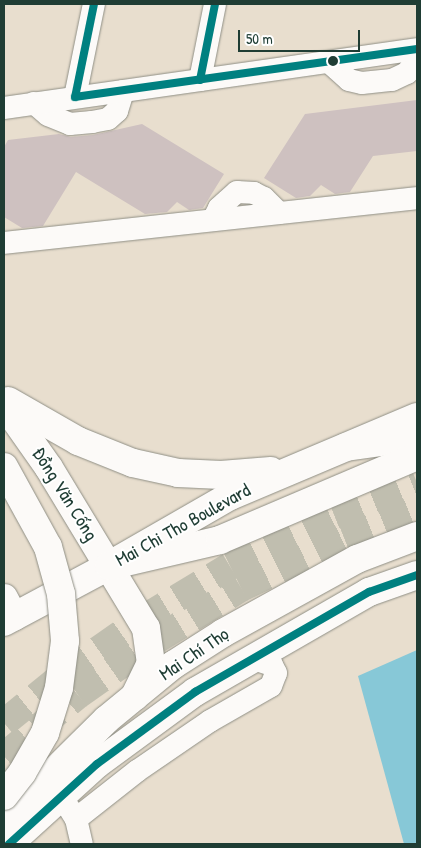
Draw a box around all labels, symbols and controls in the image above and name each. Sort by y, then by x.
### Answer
scale bar [241,20,364,52]
text: 50 m [246,28,273,49]
unlabelled marker [328,56,338,66]
street label: Đồng Văn Cống [27,443,103,545]
street label: Mai Chi Tho Boulevard [112,479,254,571]
street label: Mai Chí Thọ [155,622,233,686]

